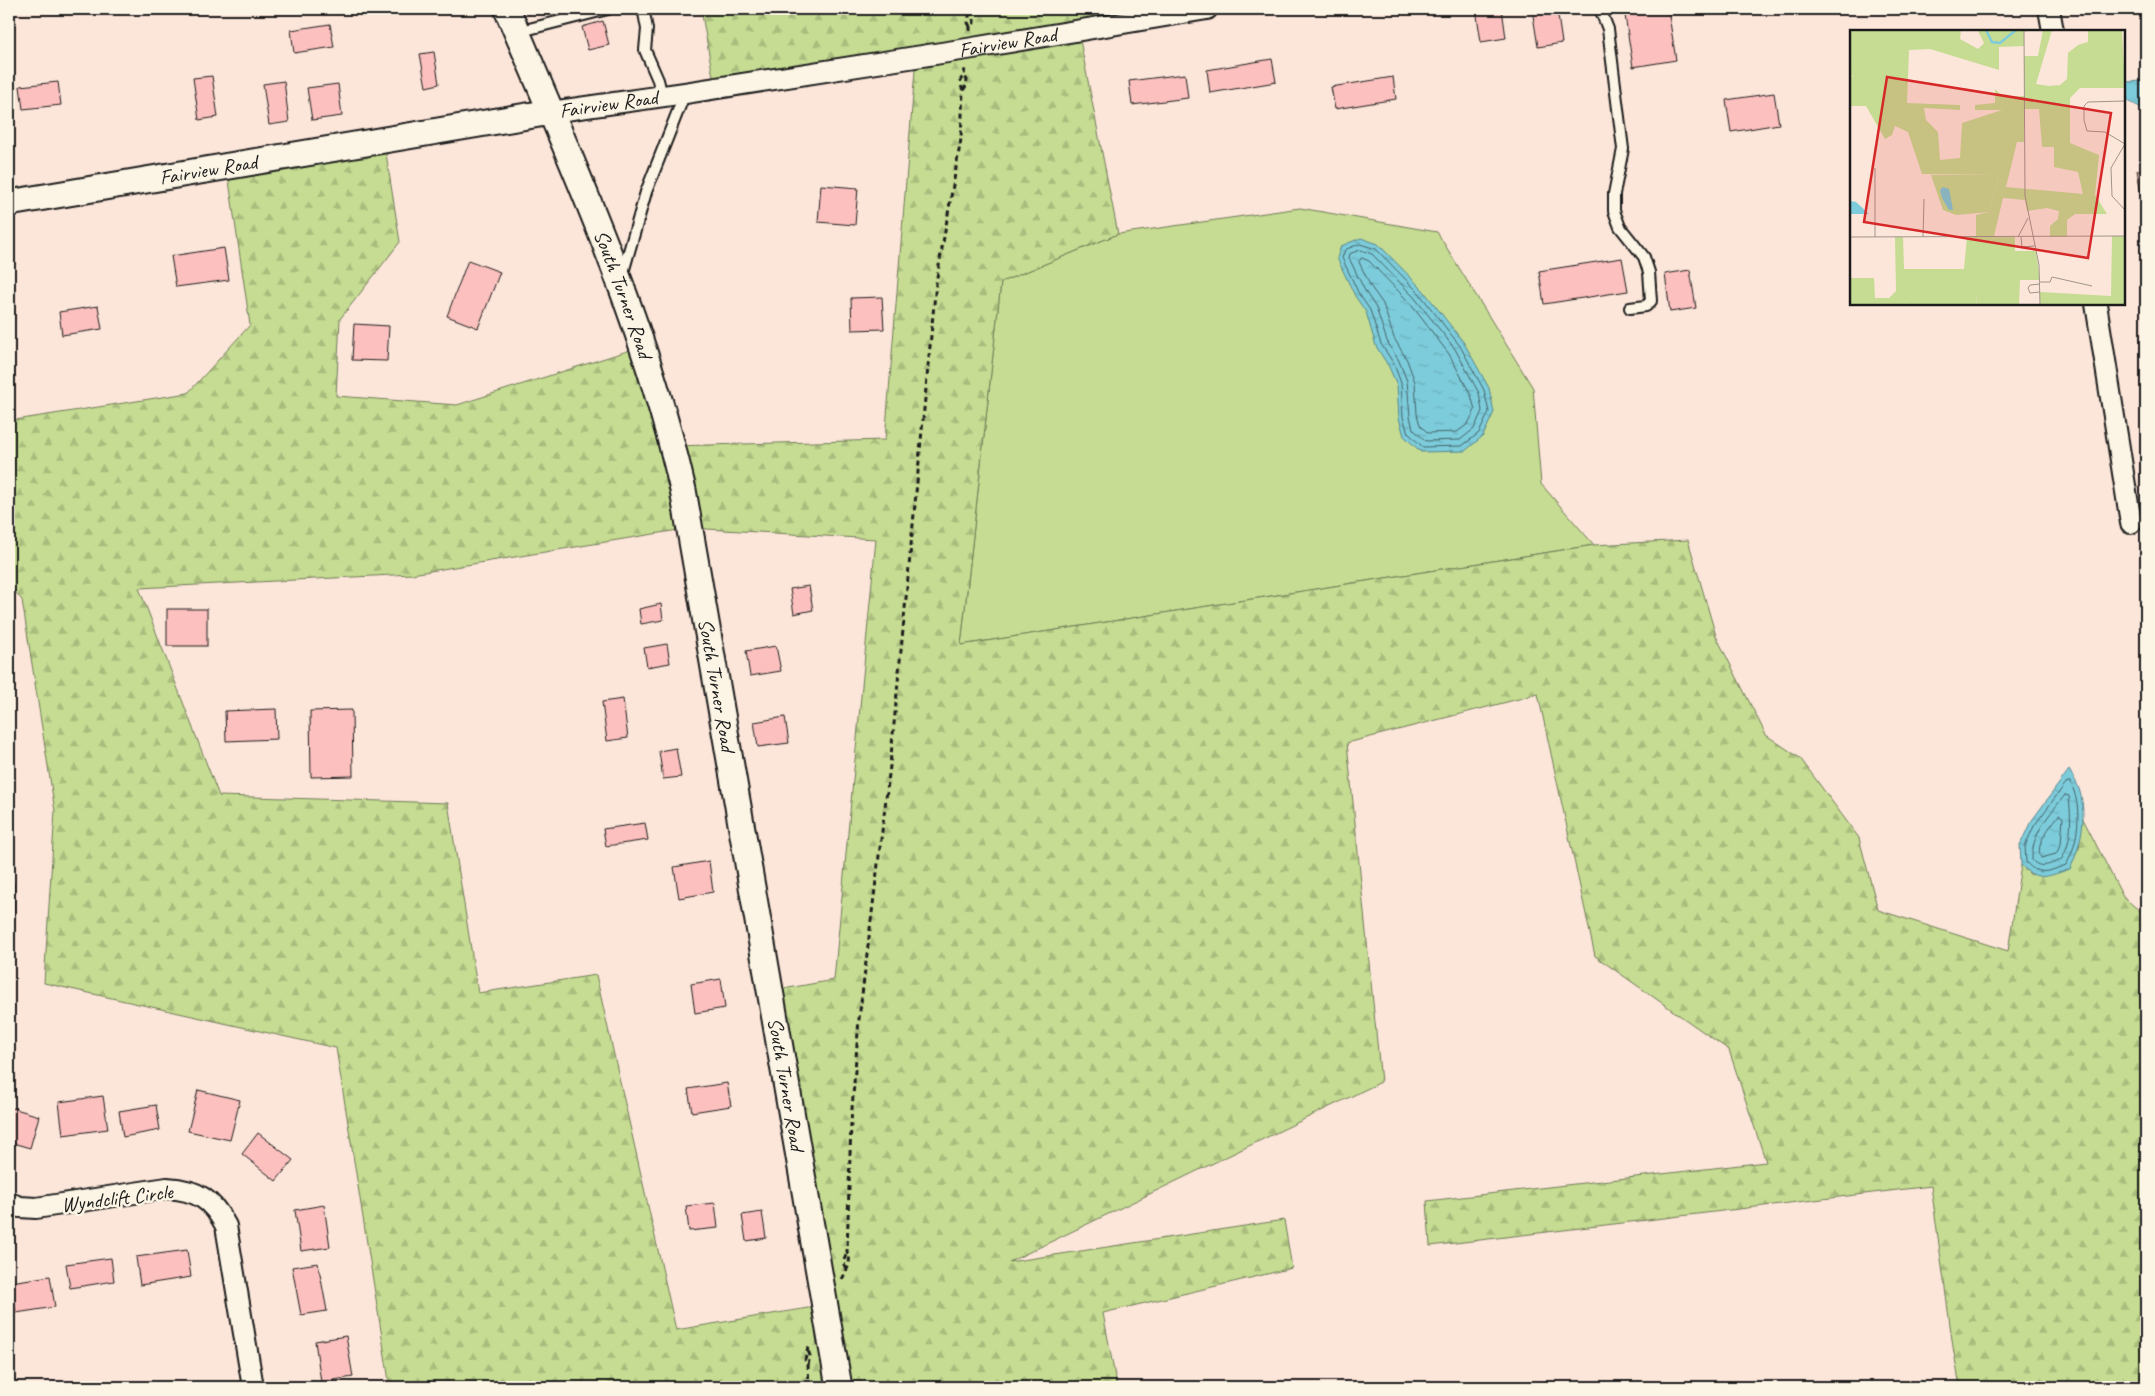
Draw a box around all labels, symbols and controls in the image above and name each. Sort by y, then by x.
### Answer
street label: Fairview Road [957,21,1062,63]
inset map [1850,30,2125,305]
street label: Fairview Road [558,84,663,124]
street label: Fairview Road [157,148,263,191]
street label: South Turner Road [588,226,659,364]
street label: South Turner Road [693,617,742,756]
street label: South Turner Road [762,1016,811,1155]
street label: Wyndclift Circle [60,1178,175,1218]

